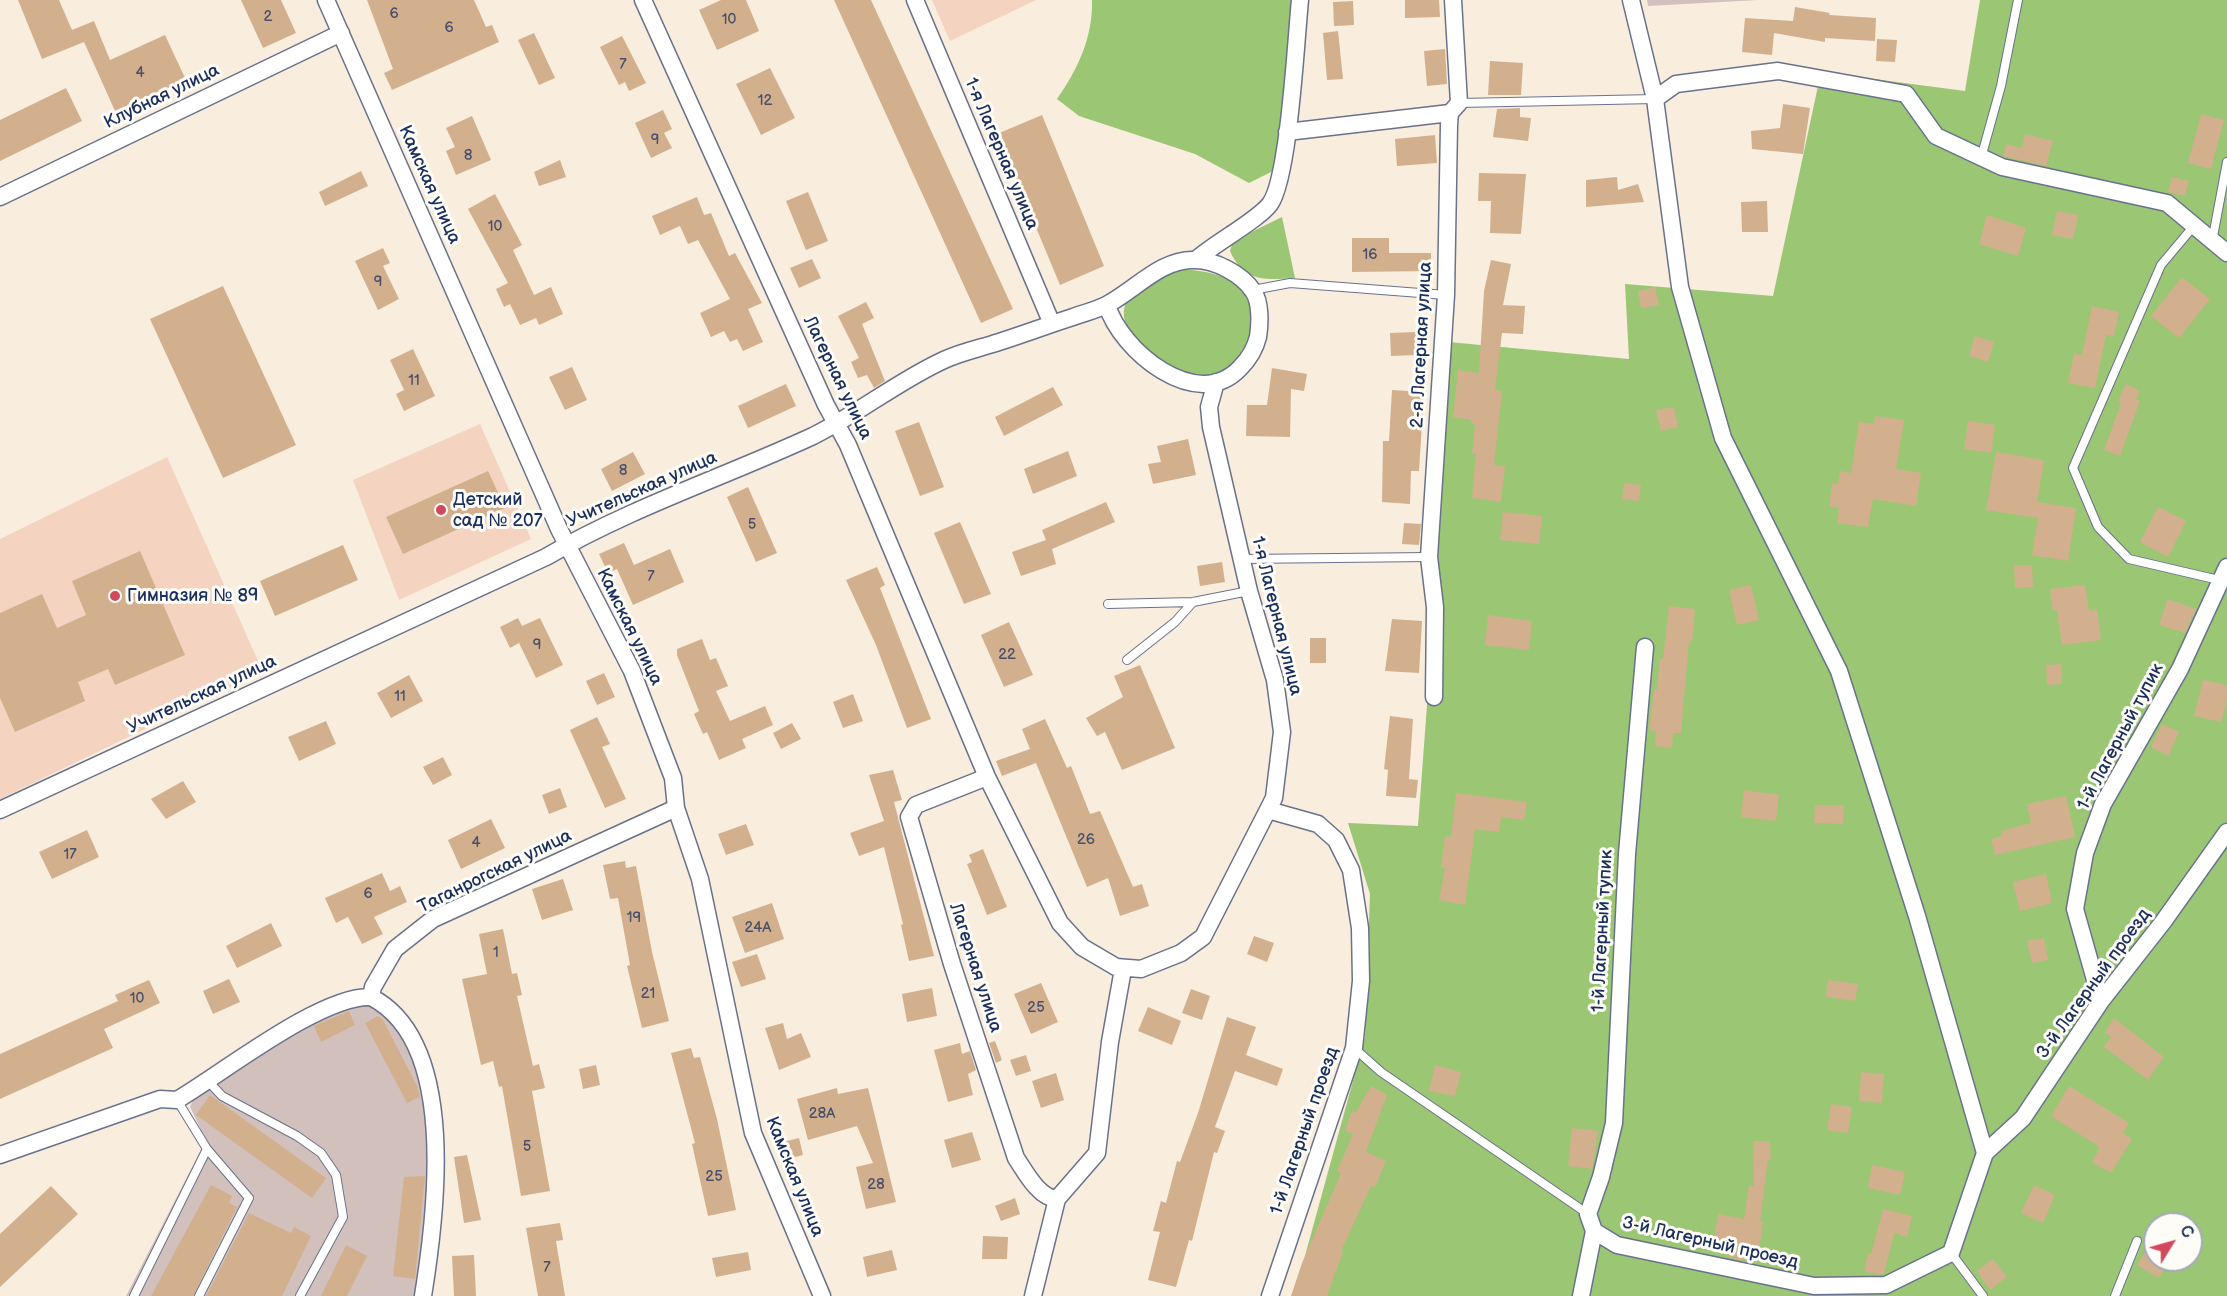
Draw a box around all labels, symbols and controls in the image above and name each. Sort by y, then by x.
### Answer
house number: 6 [389,5,399,23]
house number: 2 [264,8,272,26]
house number: 10 [722,11,736,29]
house number: 6 [444,19,454,37]
house number: 7 [619,56,627,74]
street label: Клубная улица [101,60,223,134]
house number: 4 [135,64,145,82]
street label: 1-я Лагерная улица [959,75,1043,233]
house number: 12 [758,92,772,110]
street label: Камская улица [393,122,465,248]
house number: 9 [651,131,659,149]
house number: 8 [464,147,472,165]
house number: 10 [488,218,502,236]
house number: 16 [1363,246,1377,264]
street label: 2-я Лагерная улица [1407,261,1437,429]
house number: 9 [374,273,382,291]
street label: Лагерная улица [798,313,876,443]
house number: 11 [408,372,420,390]
street label: Учительская улица [564,447,720,533]
house number: 8 [619,462,627,480]
place label: Детский сад № 207 [453,489,542,532]
marker: Детский сад № 207 [434,503,448,517]
house number: 5 [748,516,756,534]
street label: 1-я Лагерная улица [1246,534,1306,698]
street label: Камская улица [591,565,667,689]
house number: 7 [647,568,655,586]
place label: Гимназия № 89 [127,585,258,607]
marker: Гимназия № 89 [108,589,122,603]
house number: 9 [533,636,541,654]
house number: 22 [998,646,1016,664]
street label: Учительская улица [124,651,280,739]
street label: 1-й Лагерный тупик [2073,660,2169,814]
house number: 11 [394,688,406,706]
street label: Таганрогская улица [415,825,575,919]
house number: 26 [1077,831,1095,849]
house number: 4 [471,834,481,852]
house number: 17 [63,846,77,864]
street label: 1-й Лагерный тупик [1588,849,1618,1013]
house number: 6 [363,885,373,903]
street label: Лагерная улица [944,901,1006,1035]
street label: 3-й Лагерный проезд [2032,905,2156,1063]
house number: 19 [627,909,641,927]
house number: 24А [745,919,771,937]
house number: 1 [493,944,499,962]
house number: 21 [641,985,655,1003]
house number: 10 [130,990,144,1008]
house number: 25 [1027,999,1045,1017]
street label: 1-й Лагерный проезд [1266,1044,1344,1218]
house number: 28А [809,1105,835,1123]
street label: Камская улица [760,1114,828,1240]
house number: 5 [523,1138,531,1156]
house number: 25 [705,1168,723,1186]
house number: 28 [867,1176,885,1194]
street label: 3-й Лагерный проезд [1620,1212,1800,1274]
north arrow [2143,1212,2203,1272]
text: С [2175,1222,2197,1242]
house number: 7 [543,1259,551,1277]

